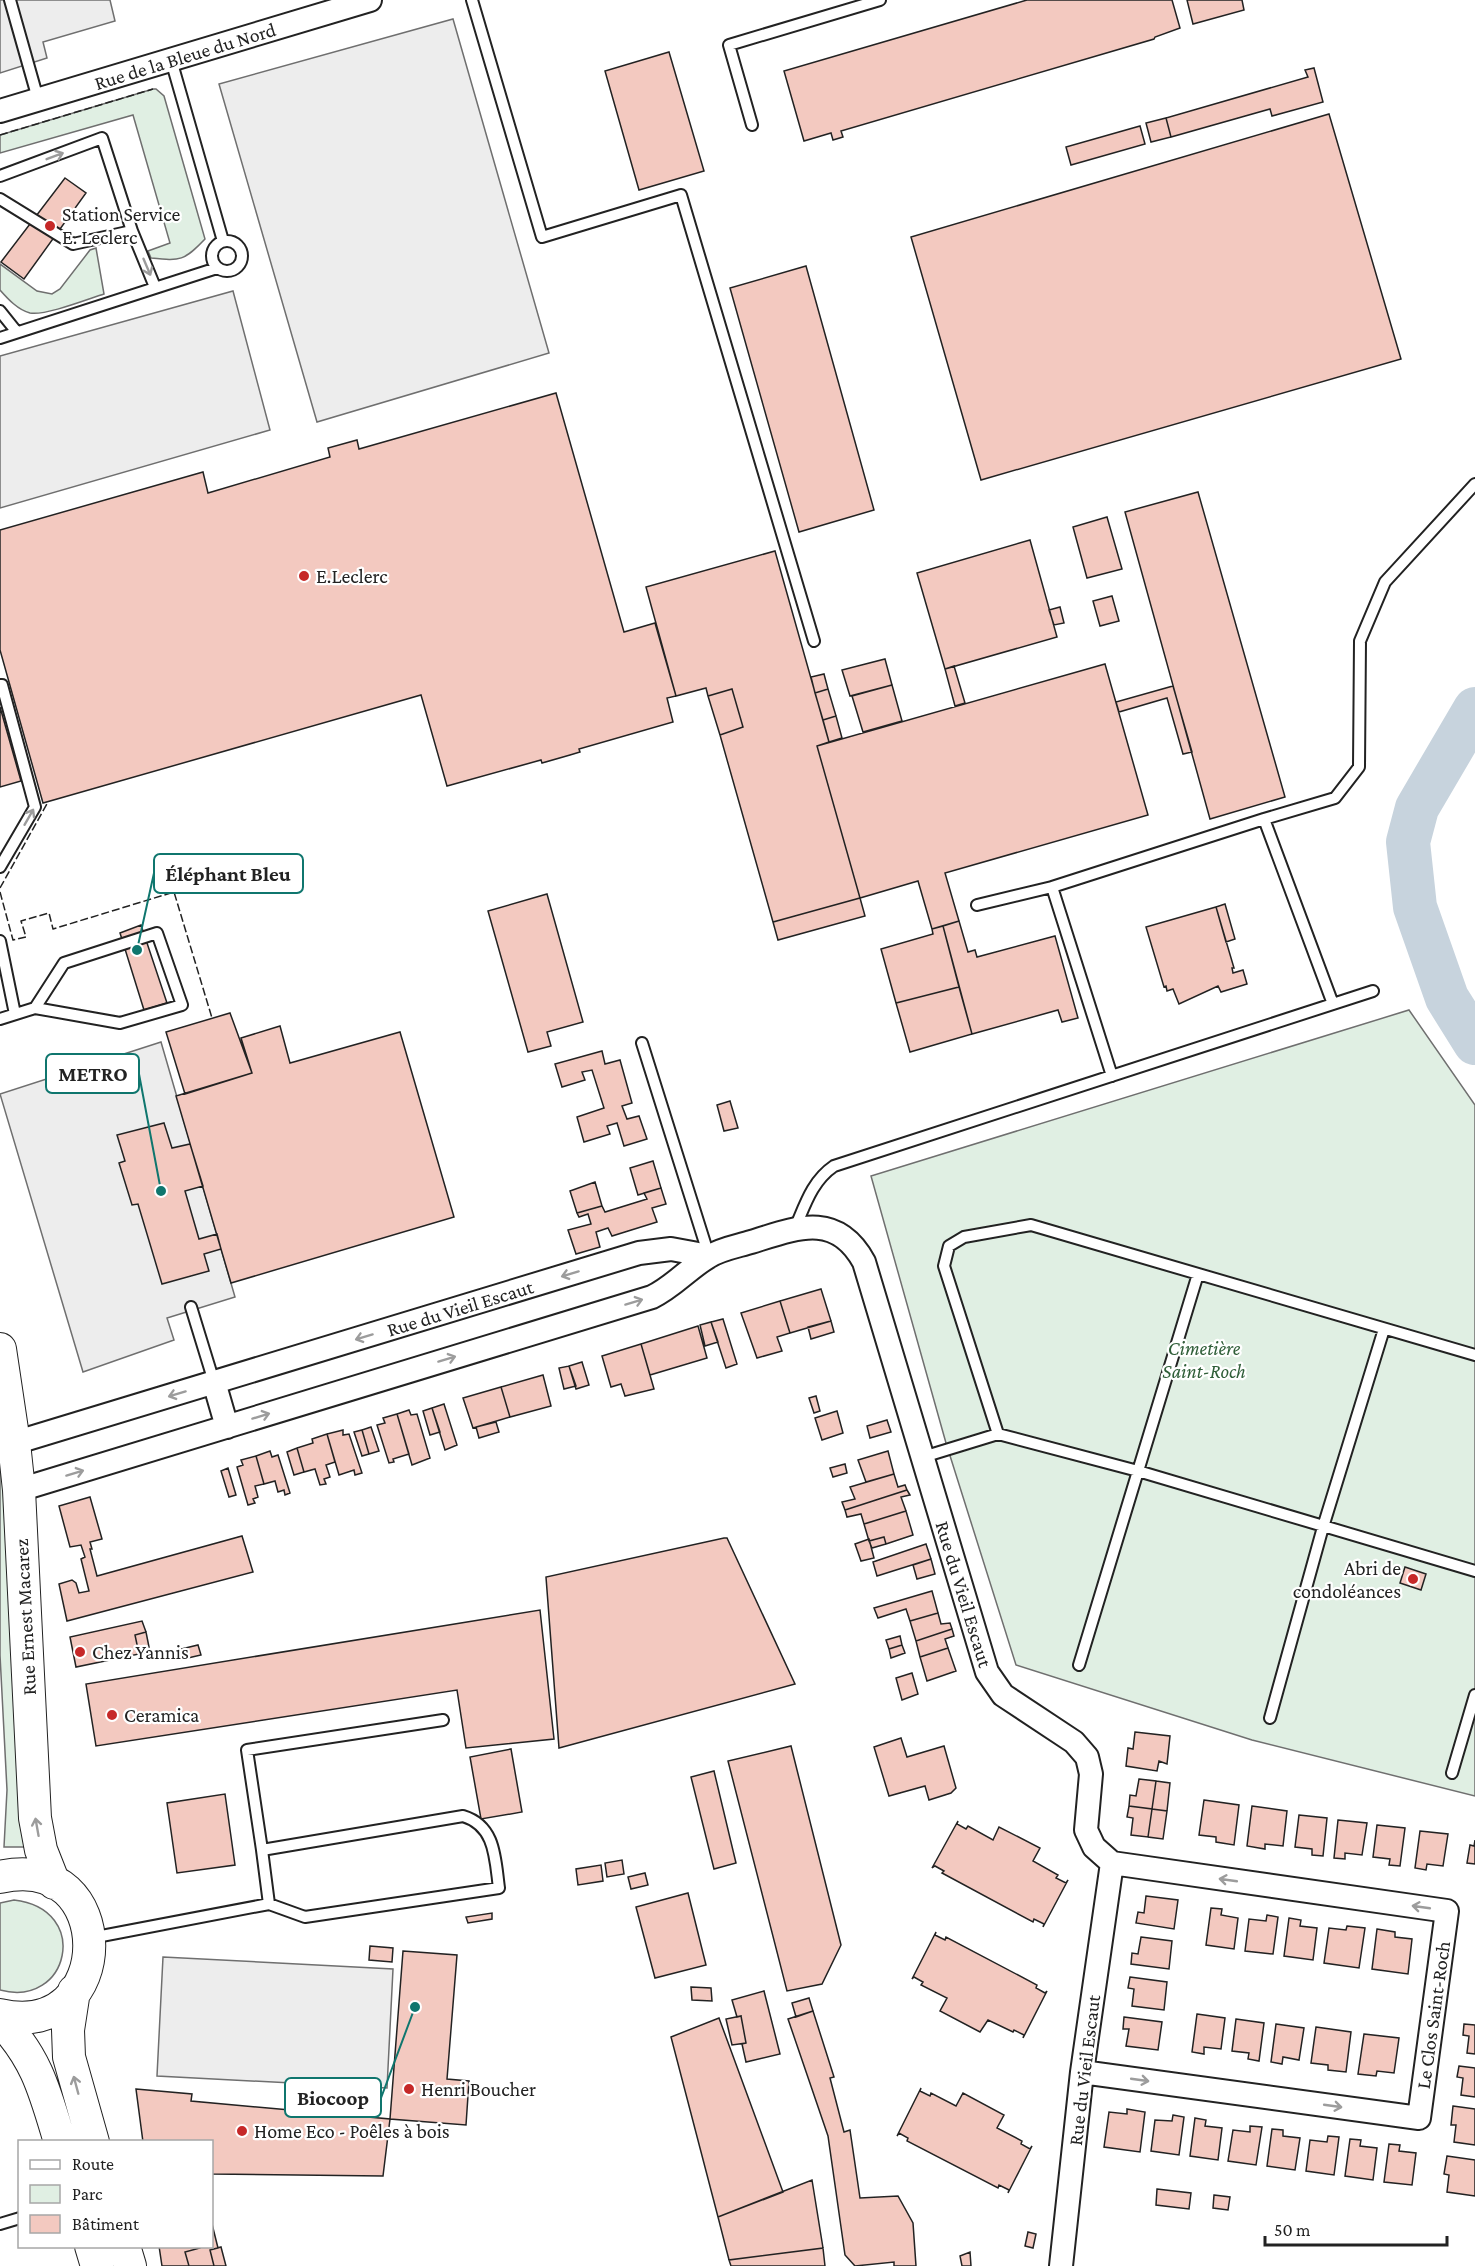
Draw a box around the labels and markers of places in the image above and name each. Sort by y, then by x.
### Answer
place label: Station Service E. Leclerc [62,203,180,248]
marker: Station Service E. Leclerc [43,219,57,233]
place label: E.Leclerc [316,565,388,587]
marker: E.Leclerc [297,569,311,583]
callout: Éléphant Bleu [154,854,303,893]
callout: METRO [46,1054,139,1093]
place label: Abri de condoléances [1293,1557,1401,1602]
marker: Abri de condoléances [1406,1572,1420,1586]
place label: Chez Yannis [92,1641,189,1663]
marker: Chez Yannis [73,1645,87,1659]
place label: Ceramica [124,1704,199,1726]
marker: Ceramica [105,1708,119,1722]
callout: Biocoop [285,2078,381,2117]
place label: Henri Boucher [421,2078,536,2100]
marker: Henri Boucher [402,2082,416,2096]
place label: Home Eco - Poêles à bois [254,2120,450,2142]
marker: Home Eco - Poêles à bois [235,2124,249,2138]

